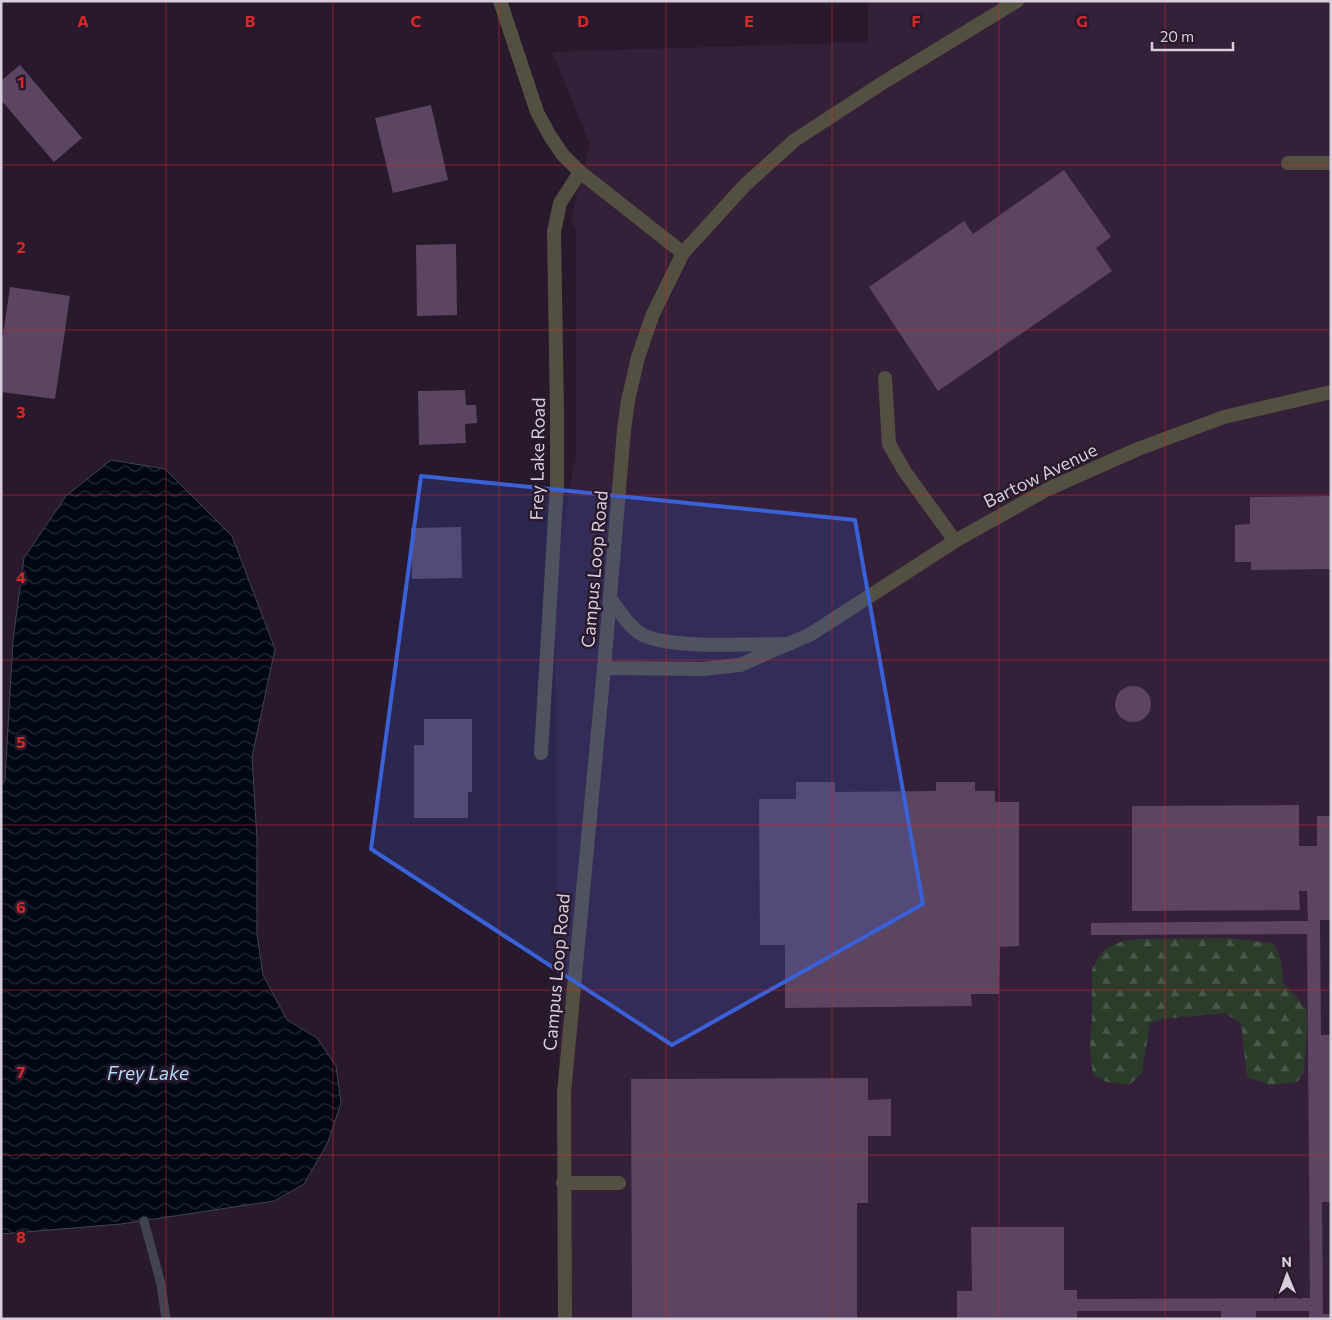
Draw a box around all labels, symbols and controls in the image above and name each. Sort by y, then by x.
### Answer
text: A [77,11,89,30]
text: B [245,11,256,30]
text: C [411,11,422,30]
text: D [577,11,589,30]
text: E [744,11,754,30]
text: F [911,11,921,30]
text: G [1076,11,1088,30]
scale bar [1152,20,1233,52]
text: 20 m [1160,27,1194,45]
text: 1 [17,72,25,91]
text: 2 [16,237,26,256]
street label: Frey Lake Road [525,397,549,521]
text: 3 [16,402,26,421]
street label: Bartow Avenue [980,438,1100,512]
street label: Campus Loop Road [576,489,612,649]
text: 4 [16,567,26,586]
text: 5 [16,732,26,751]
street label: Campus Loop Road [538,892,574,1052]
text: 6 [16,897,26,916]
water label: Frey Lake [107,1061,189,1084]
text: 7 [17,1062,26,1081]
text: 8 [16,1227,26,1246]
north arrow [1262,1250,1312,1300]
text: N [1281,1253,1292,1270]

